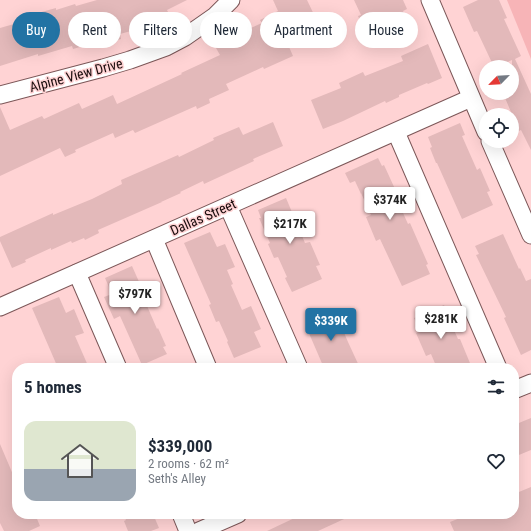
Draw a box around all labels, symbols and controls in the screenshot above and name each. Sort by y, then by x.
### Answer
chip: Buy [12,12,60,48]
chip: Rent [68,12,121,48]
chip: Filters [129,12,192,48]
chip: New [200,12,252,48]
chip: Apartment [260,12,347,48]
chip: House [355,12,418,48]
street label: Alpine View Drive [28,55,125,95]
north arrow [479,60,519,100]
map controls [479,60,519,148]
button: locate [479,108,519,148]
pin: $374K [362,187,418,221]
text: $374K [373,192,407,207]
street label: Dallas Street [168,195,238,239]
pin: $217K [262,211,318,245]
text: $217K [273,216,307,231]
pin: $797K [107,281,163,315]
text: $797K [118,286,152,301]
pin: $281K [413,306,469,340]
pin: $339K [303,308,359,342]
text: $281K [424,311,458,326]
text: $339K [314,313,348,328]
icon: filters [485,376,507,398]
text: 5 homes [24,377,82,397]
text: $339,000 [148,436,212,456]
icon: home [56,437,104,485]
icon: heart [485,450,507,472]
text: 2 rooms · 62 m² [148,456,229,471]
text: Seth's Alley [148,471,206,486]

